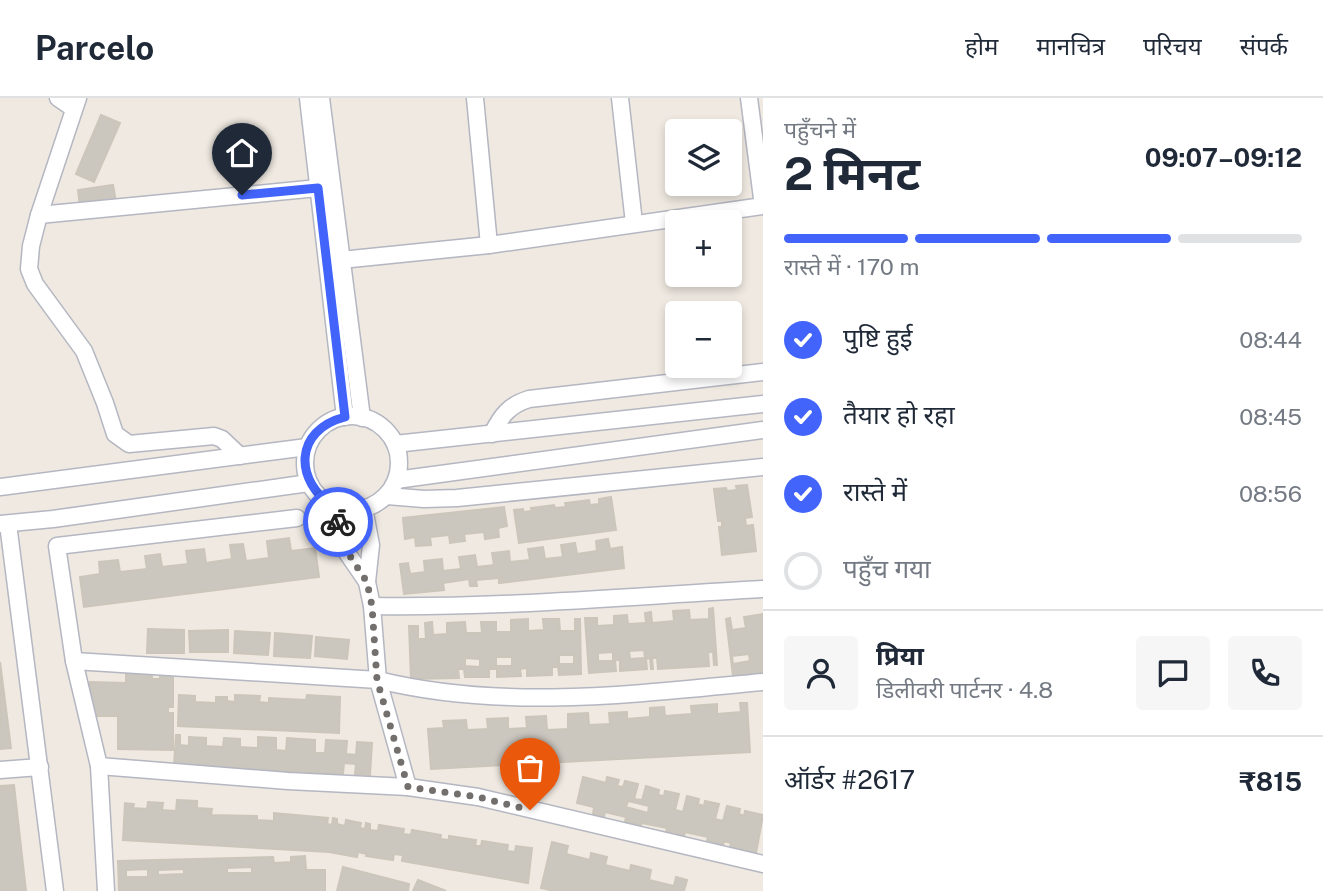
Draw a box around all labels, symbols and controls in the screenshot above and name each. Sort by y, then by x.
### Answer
text: Parcelo [35,29,154,67]
text: होम [965,32,998,60]
text: मानचित्र [1036,32,1105,60]
text: परिचय [1143,32,1202,60]
text: संपर्क [1240,32,1288,60]
text: पहुँचने में [784,116,856,143]
map controls [665,119,742,378]
button: layers [665,119,742,196]
pin [212,123,272,195]
icon: home [223,134,261,172]
text: 09:07–09:12 [1145,142,1302,173]
text: 2 मिनट [784,146,920,200]
button: + [665,210,742,287]
text: रास्ते में · 170 m [784,253,919,280]
button: − [665,301,742,378]
icon: check [784,321,822,359]
text: पुष्टि हुई [843,322,913,353]
text: 08:44 [1239,326,1302,353]
icon: check [784,398,822,436]
text: तैयार हो रहा [843,399,955,430]
text: 08:45 [1239,403,1302,430]
icon: check [784,475,822,513]
text: रास्ते में [843,476,907,507]
text: 08:56 [1239,480,1302,507]
courier [303,487,373,557]
icon: bike [319,503,357,541]
text: पहुँच गया [843,553,931,584]
button: person [784,636,858,710]
button: chat [1136,636,1210,710]
button: phone [1228,636,1302,710]
text: प्रिया [876,640,924,671]
text: डिलीवरी पार्टनर · 4.8 [876,676,1053,703]
pin [500,738,560,810]
icon: bag [511,749,549,787]
text: ऑर्डर #2617 [784,764,915,795]
text: ₹815 [1239,766,1302,797]

